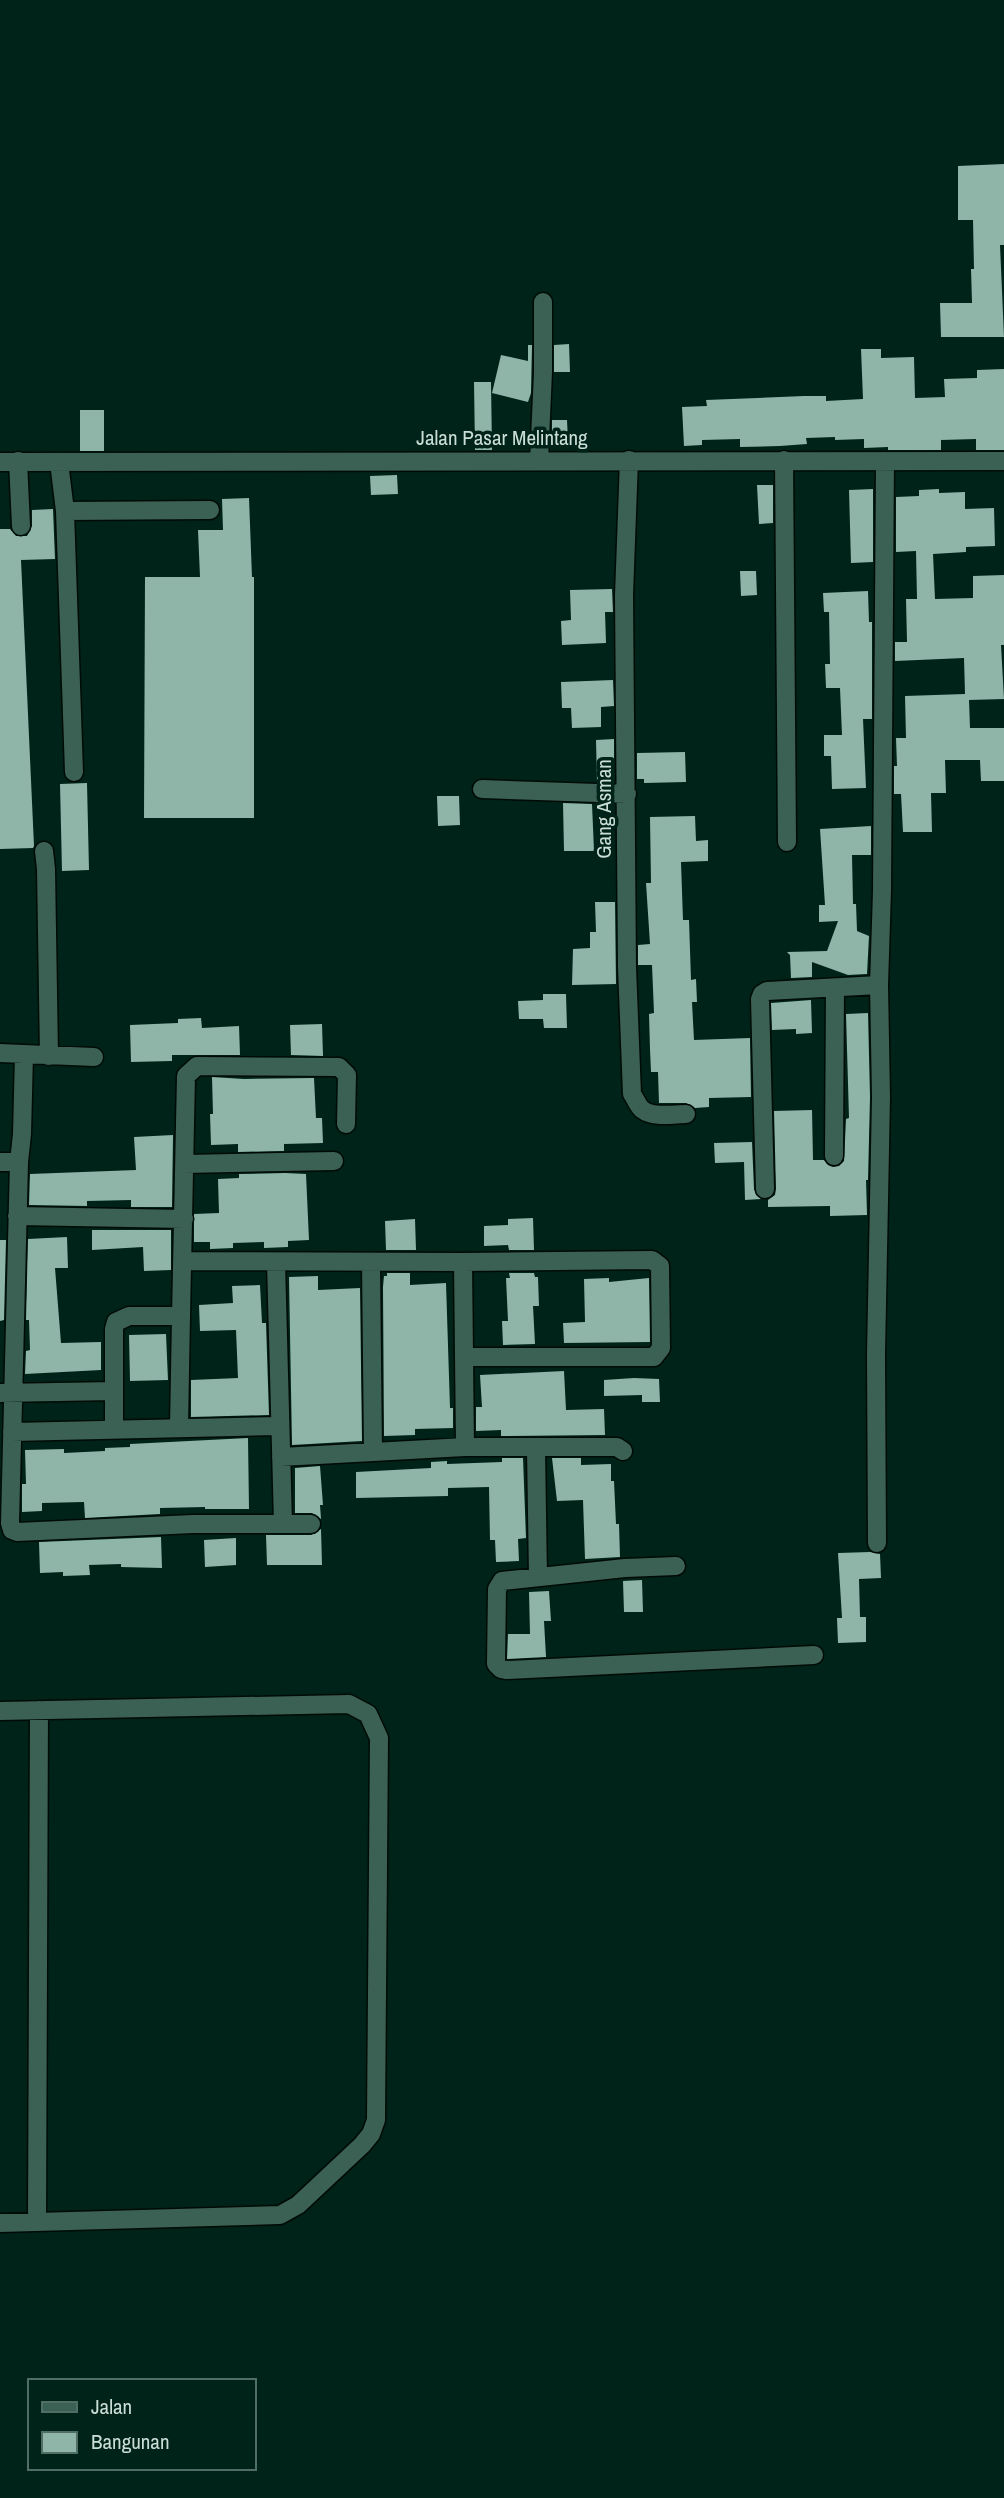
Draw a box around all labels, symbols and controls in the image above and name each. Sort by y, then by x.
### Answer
street label: Jalan Pasar Melintang [416,423,588,452]
street label: Gang Asman [589,759,618,859]
legend [28,2379,256,2470]
text: Jalan [91,2392,132,2421]
text: Bangunan [91,2427,170,2456]

